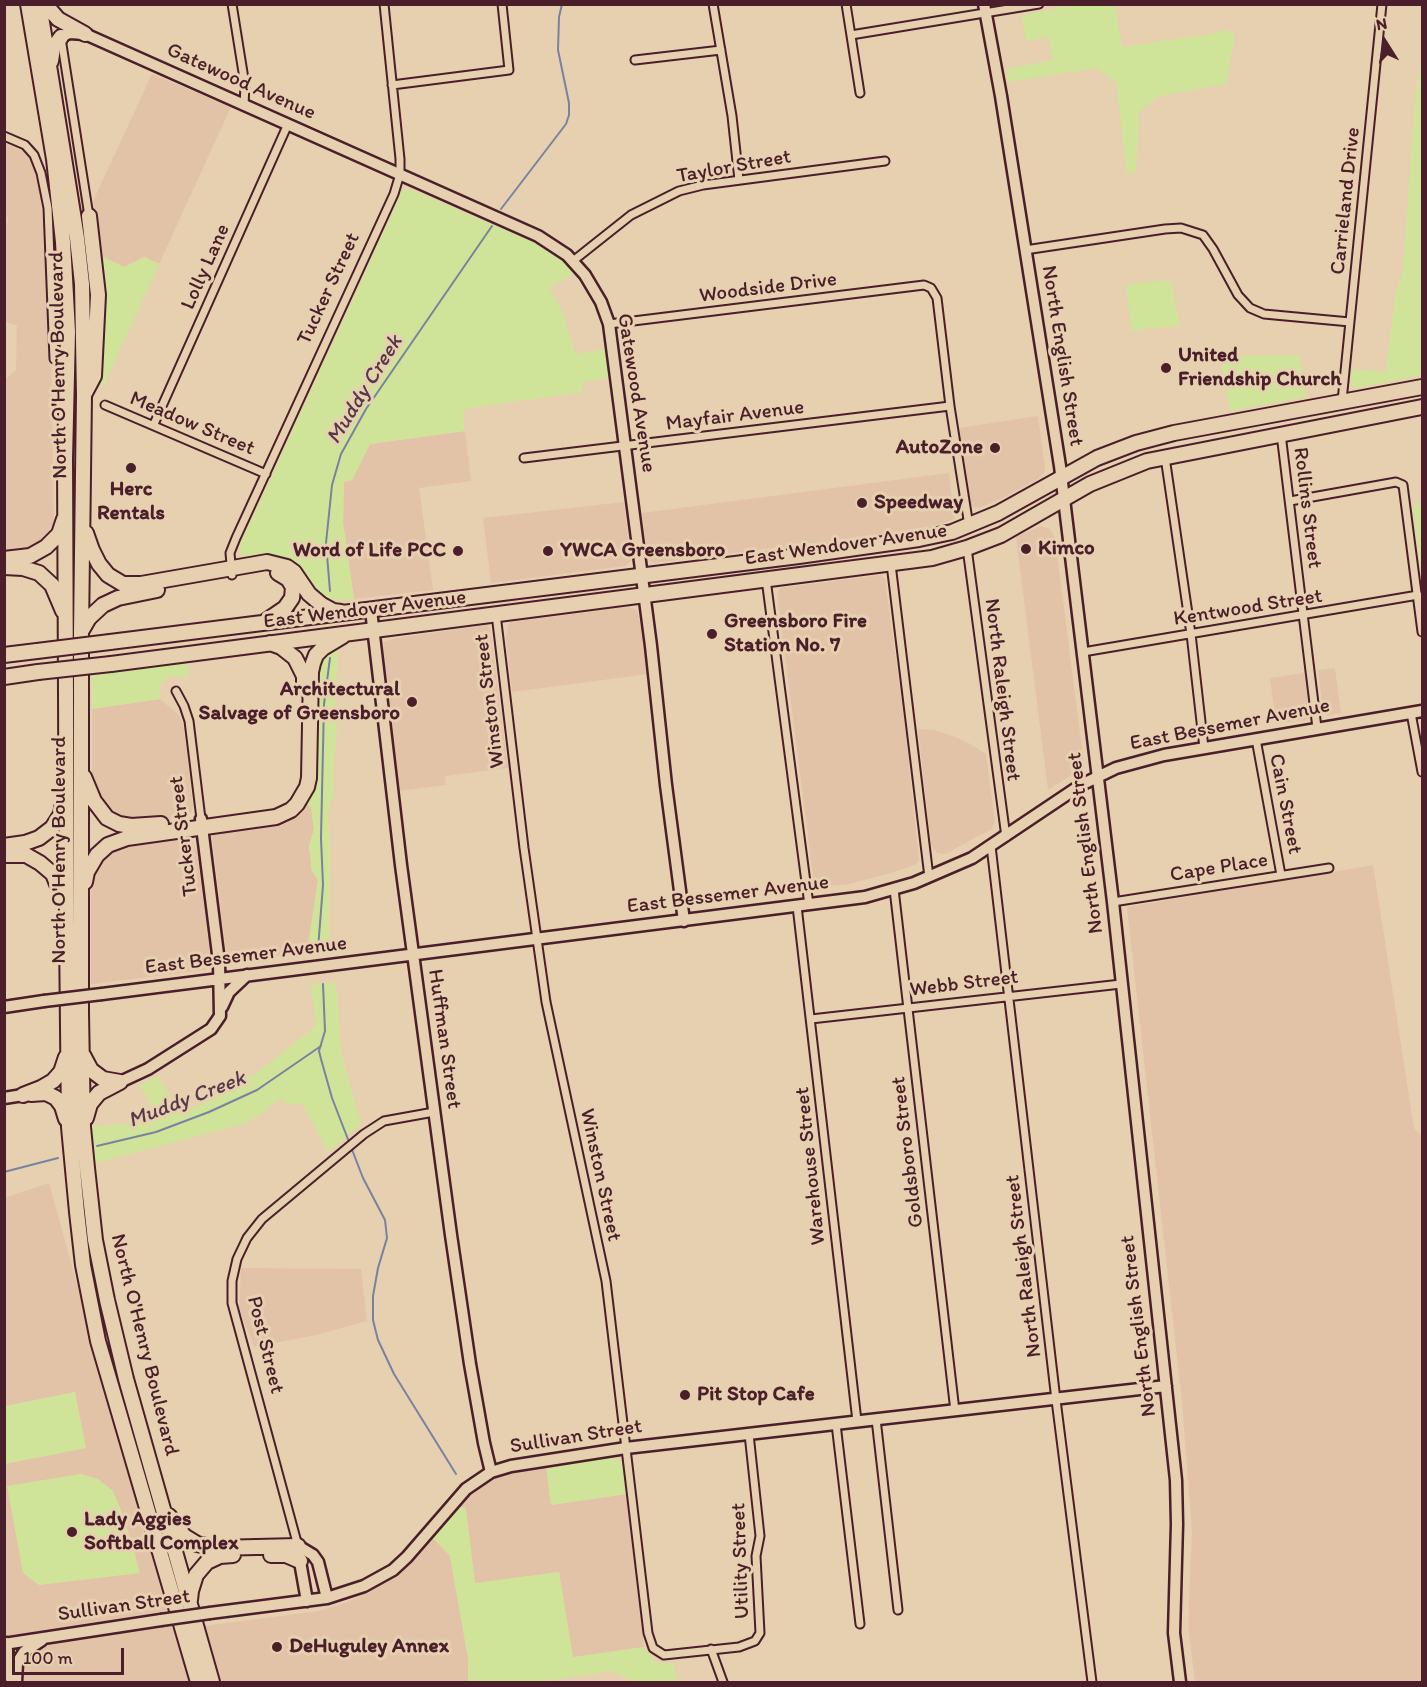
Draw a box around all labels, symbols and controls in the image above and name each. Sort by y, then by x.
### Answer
north arrow [1355,12,1415,72]
text: N [1374,13,1389,34]
street label: Gatewood Avenue [162,38,320,126]
street label: Carrieland Drive [1326,126,1366,276]
street label: Taylor Street [675,145,793,189]
street label: Lolly Lane [176,220,236,314]
street label: Tucker Street [292,229,366,349]
street label: North O'Henry Boulevard [44,251,74,479]
street label: North English Street [1035,264,1089,448]
street label: Woodside Drive [698,267,838,309]
street label: Gatewood Avenue [611,312,661,474]
water label: Muddy Creek [321,331,409,449]
place label: United Friendship Church [1178,343,1342,393]
marker: United Friendship Church [1159,361,1173,375]
street label: Meadow Street [126,386,258,462]
street label: Mayfair Avenue [664,395,806,437]
place label: AutoZone [896,435,983,461]
marker: AutoZone [988,441,1002,455]
street label: Rollins Street [1287,446,1327,570]
marker: Herc Rentals [124,461,138,475]
place label: Herc Rentals [97,477,165,527]
place label: Speedway [874,490,963,516]
marker: Speedway [855,496,869,510]
street label: East Wendover Avenue [743,518,949,572]
place label: Kimco [1038,536,1095,562]
place label: Word of Life PCC [293,538,446,564]
place label: YWCA Greensboro [560,538,725,564]
marker: Kimco [1019,542,1033,556]
marker: Word of Life PCC [451,544,465,558]
marker: YWCA Greensboro [541,544,555,558]
street label: Kentwood Street [1172,584,1324,632]
street label: East Wendover Avenue [262,585,468,635]
street label: North Raleigh Street [978,597,1026,783]
place label: Greensboro Fire Station No. 7 [724,609,867,659]
marker: Greensboro Fire Station No. 7 [705,627,719,641]
street label: Winston Street [469,632,511,770]
place label: Architectural Salvage of Greensboro [199,677,400,727]
street label: East Bessemer Avenue [1128,693,1332,757]
marker: Architectural Salvage of Greensboro [405,695,419,709]
street label: North O'Henry Boulevard [47,736,73,964]
street label: North English Street [1062,751,1110,935]
street label: Cain Street [1263,752,1307,856]
street label: Tucker Street [164,774,204,898]
street label: Cape Place [1168,848,1270,888]
street label: East Bessemer Avenue [626,870,830,920]
street label: East Bessemer Avenue [144,931,348,981]
street label: Webb Street [908,965,1020,1003]
street label: Huffman Street [422,968,466,1110]
water label: Muddy Creek [125,1066,249,1134]
street label: Goldsboro Street [886,1075,930,1229]
street label: Warehouse Street [790,1086,832,1246]
street label: Winston Street [574,1106,626,1244]
street label: North Raleigh Street [1000,1173,1048,1359]
street label: North O'Henry Boulevard [104,1232,184,1458]
street label: North English Street [1115,1234,1163,1418]
street label: Post Street [241,1294,289,1396]
place label: Pit Stop Cafe [697,1382,815,1408]
marker: Pit Stop Cafe [678,1388,692,1402]
street label: Sullivan Street [508,1414,644,1460]
street label: Utility Street [726,1502,756,1620]
place label: Lady Aggies Softball Complex [84,1507,238,1557]
marker: Lady Aggies Softball Complex [65,1525,79,1539]
street label: Sullivan Street [56,1584,192,1628]
place label: DeHuguley Annex [289,1634,449,1660]
scale bar [15,1636,128,1674]
marker: DeHuguley Annex [270,1640,284,1654]
text: 100 m [23,1647,73,1669]

